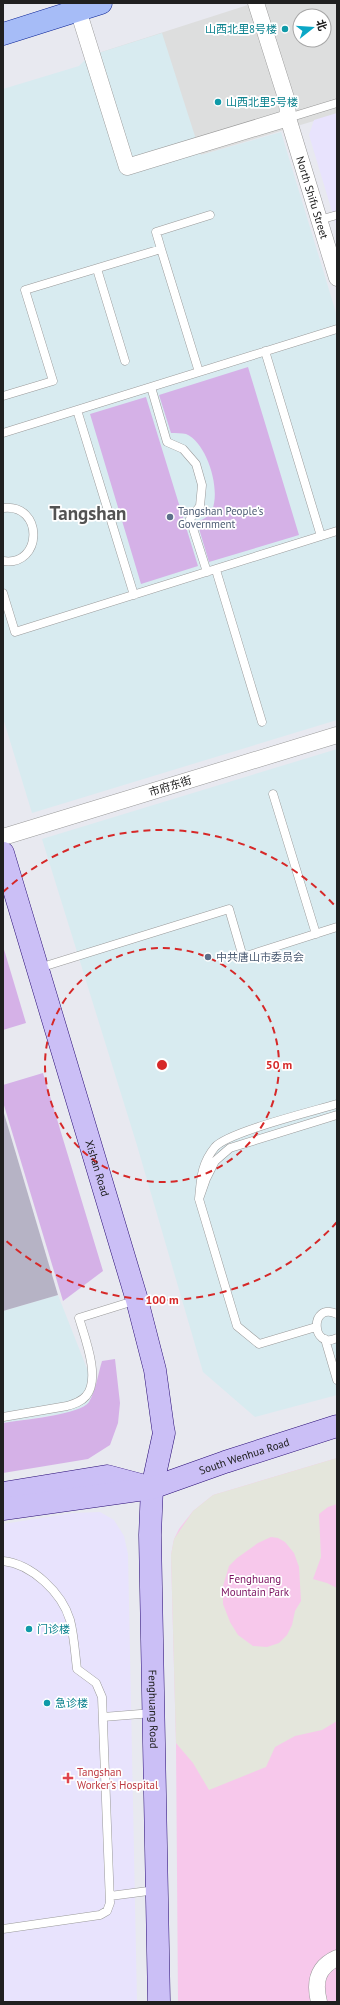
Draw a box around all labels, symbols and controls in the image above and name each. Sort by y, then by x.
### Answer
north arrow [292,8,332,48]
text: 北 [313,18,330,32]
place label: 山西北里8号楼 [205,22,277,36]
marker: 山西北里8号楼 [280,24,290,34]
place label: 山西北里5号楼 [226,95,298,109]
marker: 山西北里5号楼 [213,97,223,107]
street label: North Shifu Street [293,155,332,241]
district label: Tangshan [50,501,126,525]
place label: Tangshan People's Government [178,504,264,531]
marker: Tangshan People's Government [165,512,175,522]
street label: 市府东街 [147,773,193,799]
place label: 中共唐山市委员会 [216,950,304,964]
marker: 中共唐山市委员会 [203,952,213,962]
text: 50 m [266,1057,292,1072]
centre of rings [155,1058,169,1072]
street label: Xishan Road [82,1138,113,1198]
text: 100 m [145,1292,179,1307]
street label: South Wenhua Road [197,1435,291,1478]
park label: Fenghuang Mountain Park [221,1572,290,1599]
place label: 门诊楼 [37,1622,70,1636]
marker: 门诊楼 [24,1624,34,1634]
street label: Fenghuang Road [146,1669,161,1749]
place label: 急诊楼 [55,1696,88,1710]
marker: 急诊楼 [42,1698,52,1708]
place label: Tangshan Worker's Hospital [77,1765,159,1792]
marker: Tangshan Worker's Hospital [62,1772,74,1784]

